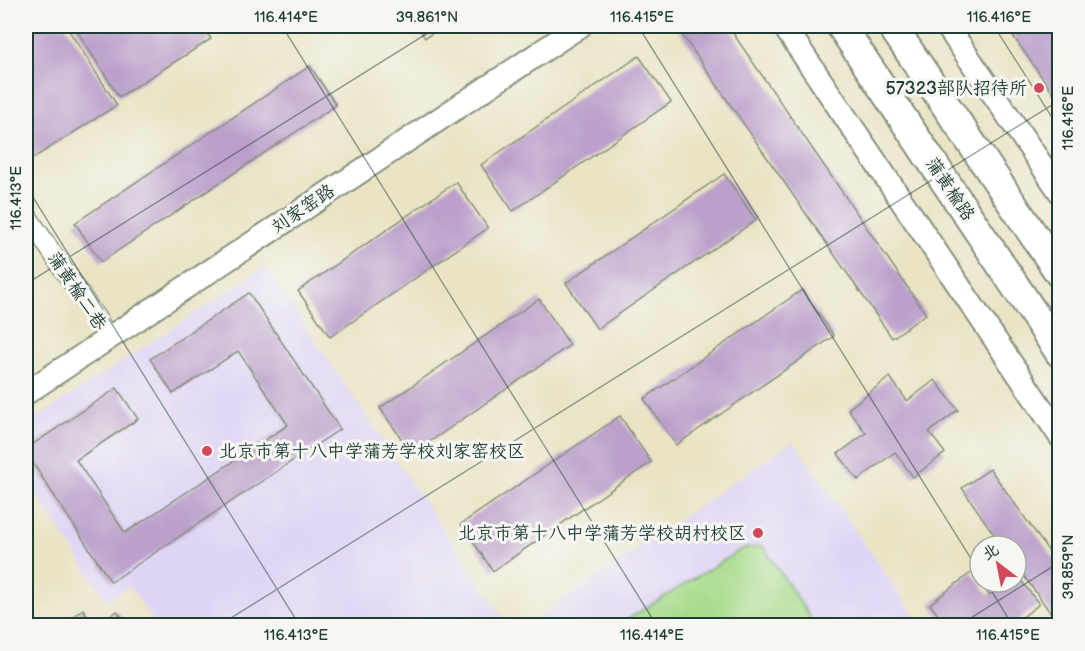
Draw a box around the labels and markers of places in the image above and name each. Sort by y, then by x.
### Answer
place label: 57323部队招待所 [885,78,1027,99]
marker: 57323部队招待所 [1032,81,1046,95]
place label: 北京市第十八中学蒲芳学校刘家窑校区 [219,441,525,462]
marker: 北京市第十八中学蒲芳学校刘家窑校区 [200,444,214,458]
place label: 北京市第十八中学蒲芳学校胡村校区 [458,523,746,544]
marker: 北京市第十八中学蒲芳学校胡村校区 [751,526,765,540]

